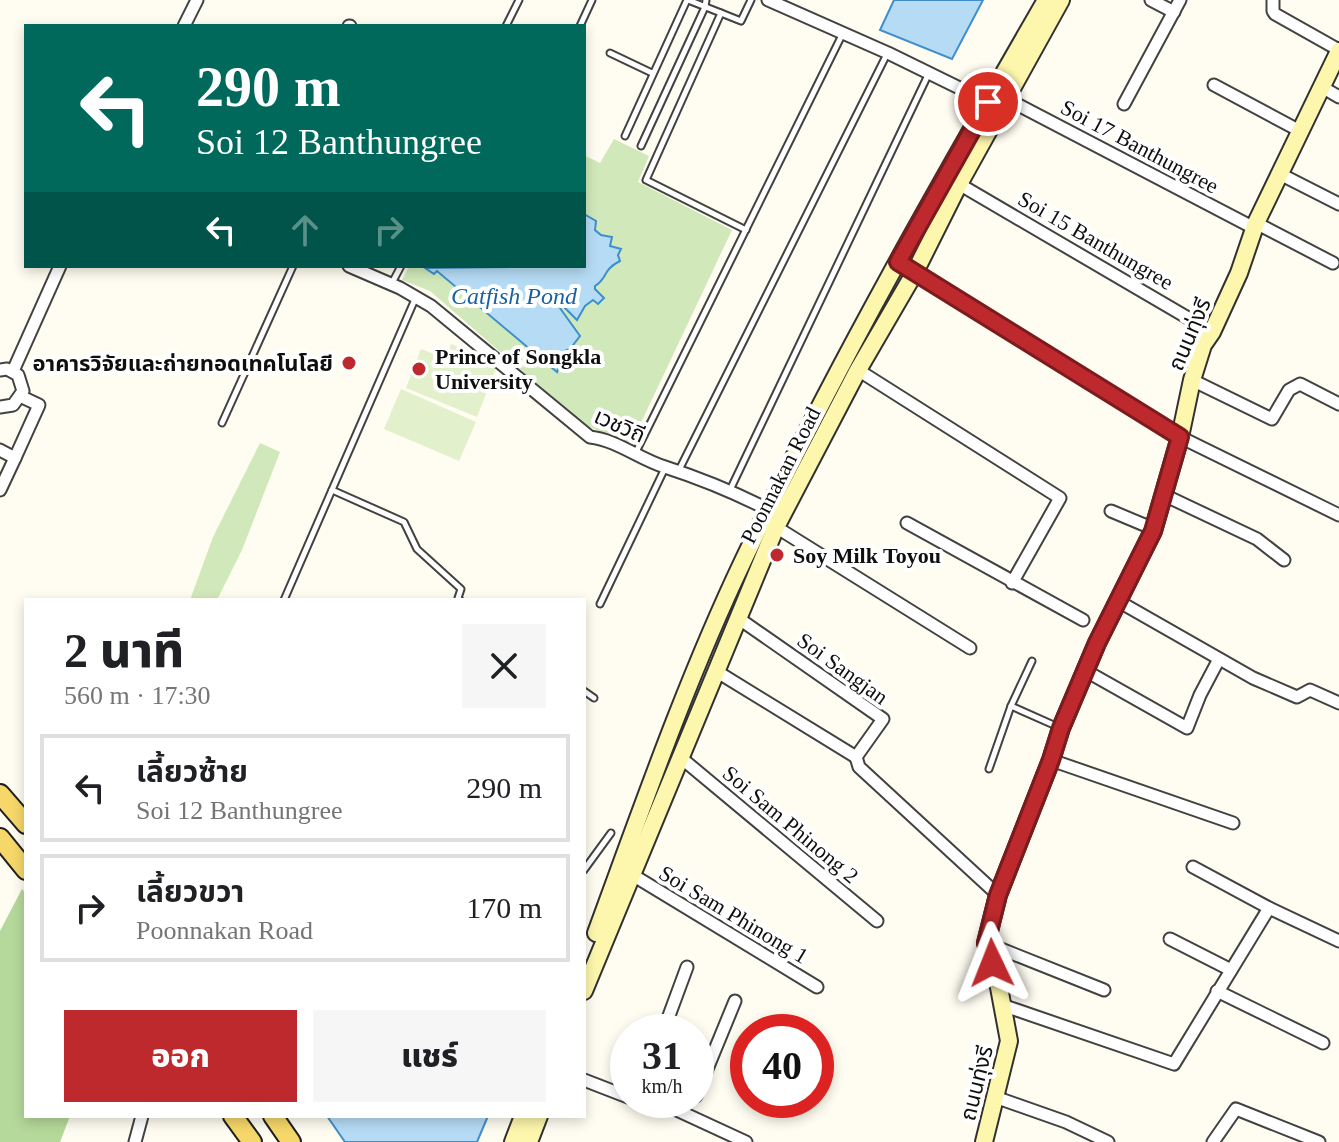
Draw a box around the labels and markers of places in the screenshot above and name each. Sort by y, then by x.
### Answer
pin [954,68,1022,136]
place label: Prince of Songkla University [435,344,601,394]
place label: อาคารวิจัยและถ่ายทอดเทคโนโลยี [33,351,333,376]
marker: อาคารวิจัยและถ่ายทอดเทคโนโลยี [340,354,358,372]
marker: Prince of Songkla University [410,360,428,378]
place label: Soy Milk Toyou [793,543,941,568]
marker: Soy Milk Toyou [768,546,786,564]

